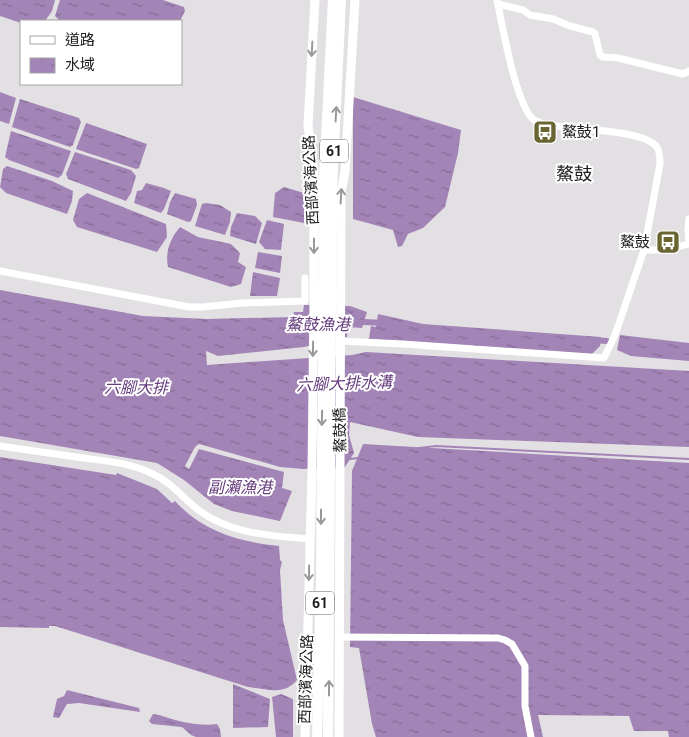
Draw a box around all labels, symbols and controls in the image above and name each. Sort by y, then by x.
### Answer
legend [20,20,182,85]
text: 道路 [65,31,95,49]
one-way arrow [308,40,317,56]
text: 水域 [65,56,95,74]
one-way arrow [331,106,340,122]
bus stop icon: 鰲鼓1 [532,119,558,145]
place label: 鰲鼓1 [562,123,600,141]
street label: 西部濱海公路 [300,135,322,225]
road number: 61 [320,140,348,162]
district label: 鰲鼓 [556,163,592,184]
one-way arrow [337,189,346,205]
bus stop icon: 鰲鼓 [655,229,681,255]
place label: 鰲鼓 [620,233,650,251]
one-way arrow [309,237,319,253]
water label: 鰲鼓漁港 [286,315,352,334]
one-way arrow [309,341,318,357]
water label: 六腳大排水溝 [296,372,394,395]
water label: 六腳大排 [104,378,170,397]
street label: 鰲鼓橋 [331,407,349,453]
one-way arrow [317,410,327,426]
water label: 副瀨漁港 [208,478,274,497]
one-way arrow [316,508,326,525]
one-way arrow [304,564,314,581]
road number: 61 [306,592,334,614]
street label: 西部濱海公路 [295,634,317,724]
one-way arrow [324,681,334,697]

